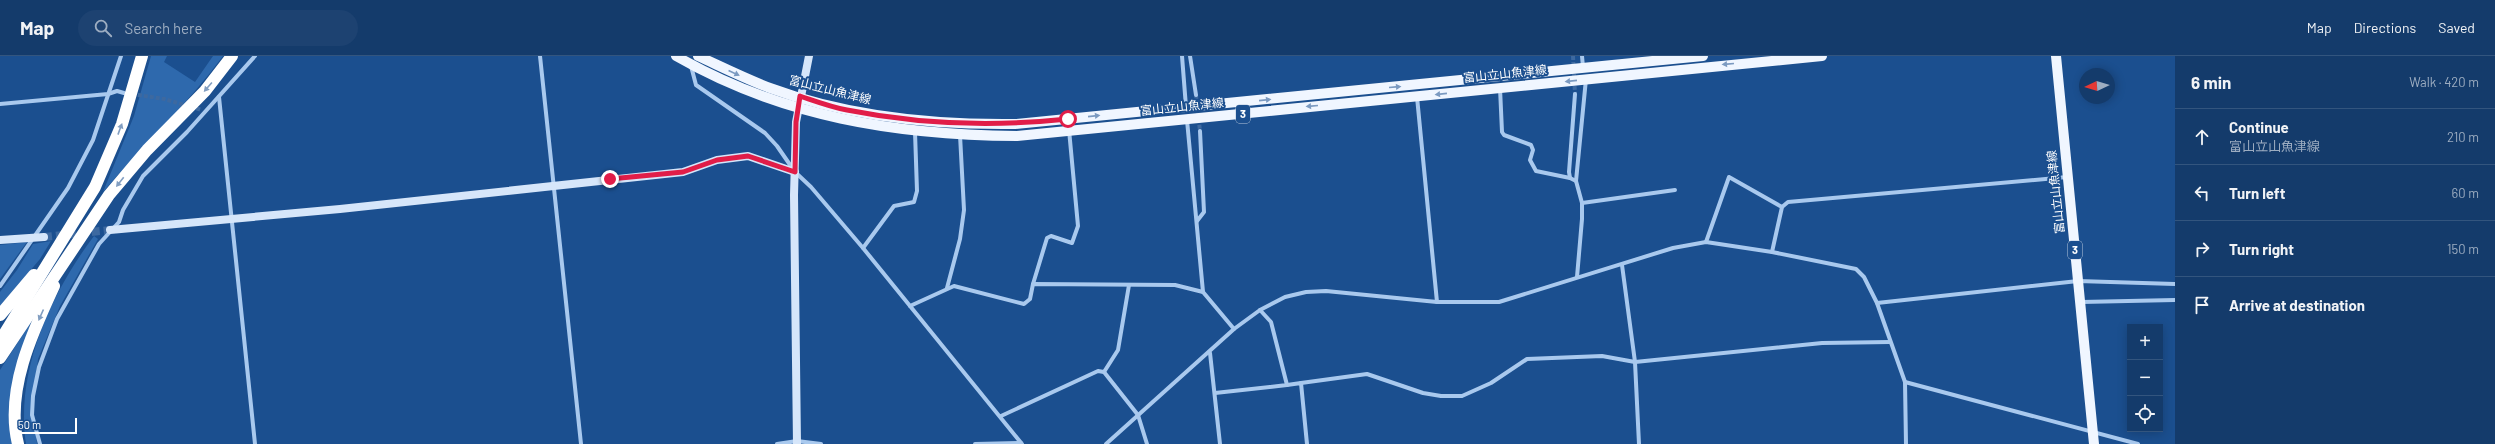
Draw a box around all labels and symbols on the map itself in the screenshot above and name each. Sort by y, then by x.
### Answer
one-way arrow [1722,61,1734,68]
street label: 富山立山魚津線 [1462,62,1547,84]
north arrow [2079,68,2115,104]
one-way arrow [728,70,739,76]
street label: 富山立山魚津線 [788,72,873,106]
one-way arrow [1565,78,1577,84]
one-way arrow [204,81,213,92]
one-way arrow [1388,84,1401,90]
one-way arrow [1435,91,1447,97]
street label: 富山立山魚津線 [1139,95,1224,117]
one-way arrow [1259,96,1271,103]
one-way arrow [1306,103,1318,110]
road number: 3 [1236,105,1250,123]
route start [1059,110,1077,128]
one-way arrow [1088,113,1100,119]
one-way arrow [117,122,123,134]
street label: 富山立山魚津線 [2044,150,2066,235]
route end [601,170,619,188]
one-way arrow [115,176,124,187]
road number: 3 [2068,241,2082,259]
one-way arrow [38,310,44,321]
scale bar [12,416,77,435]

